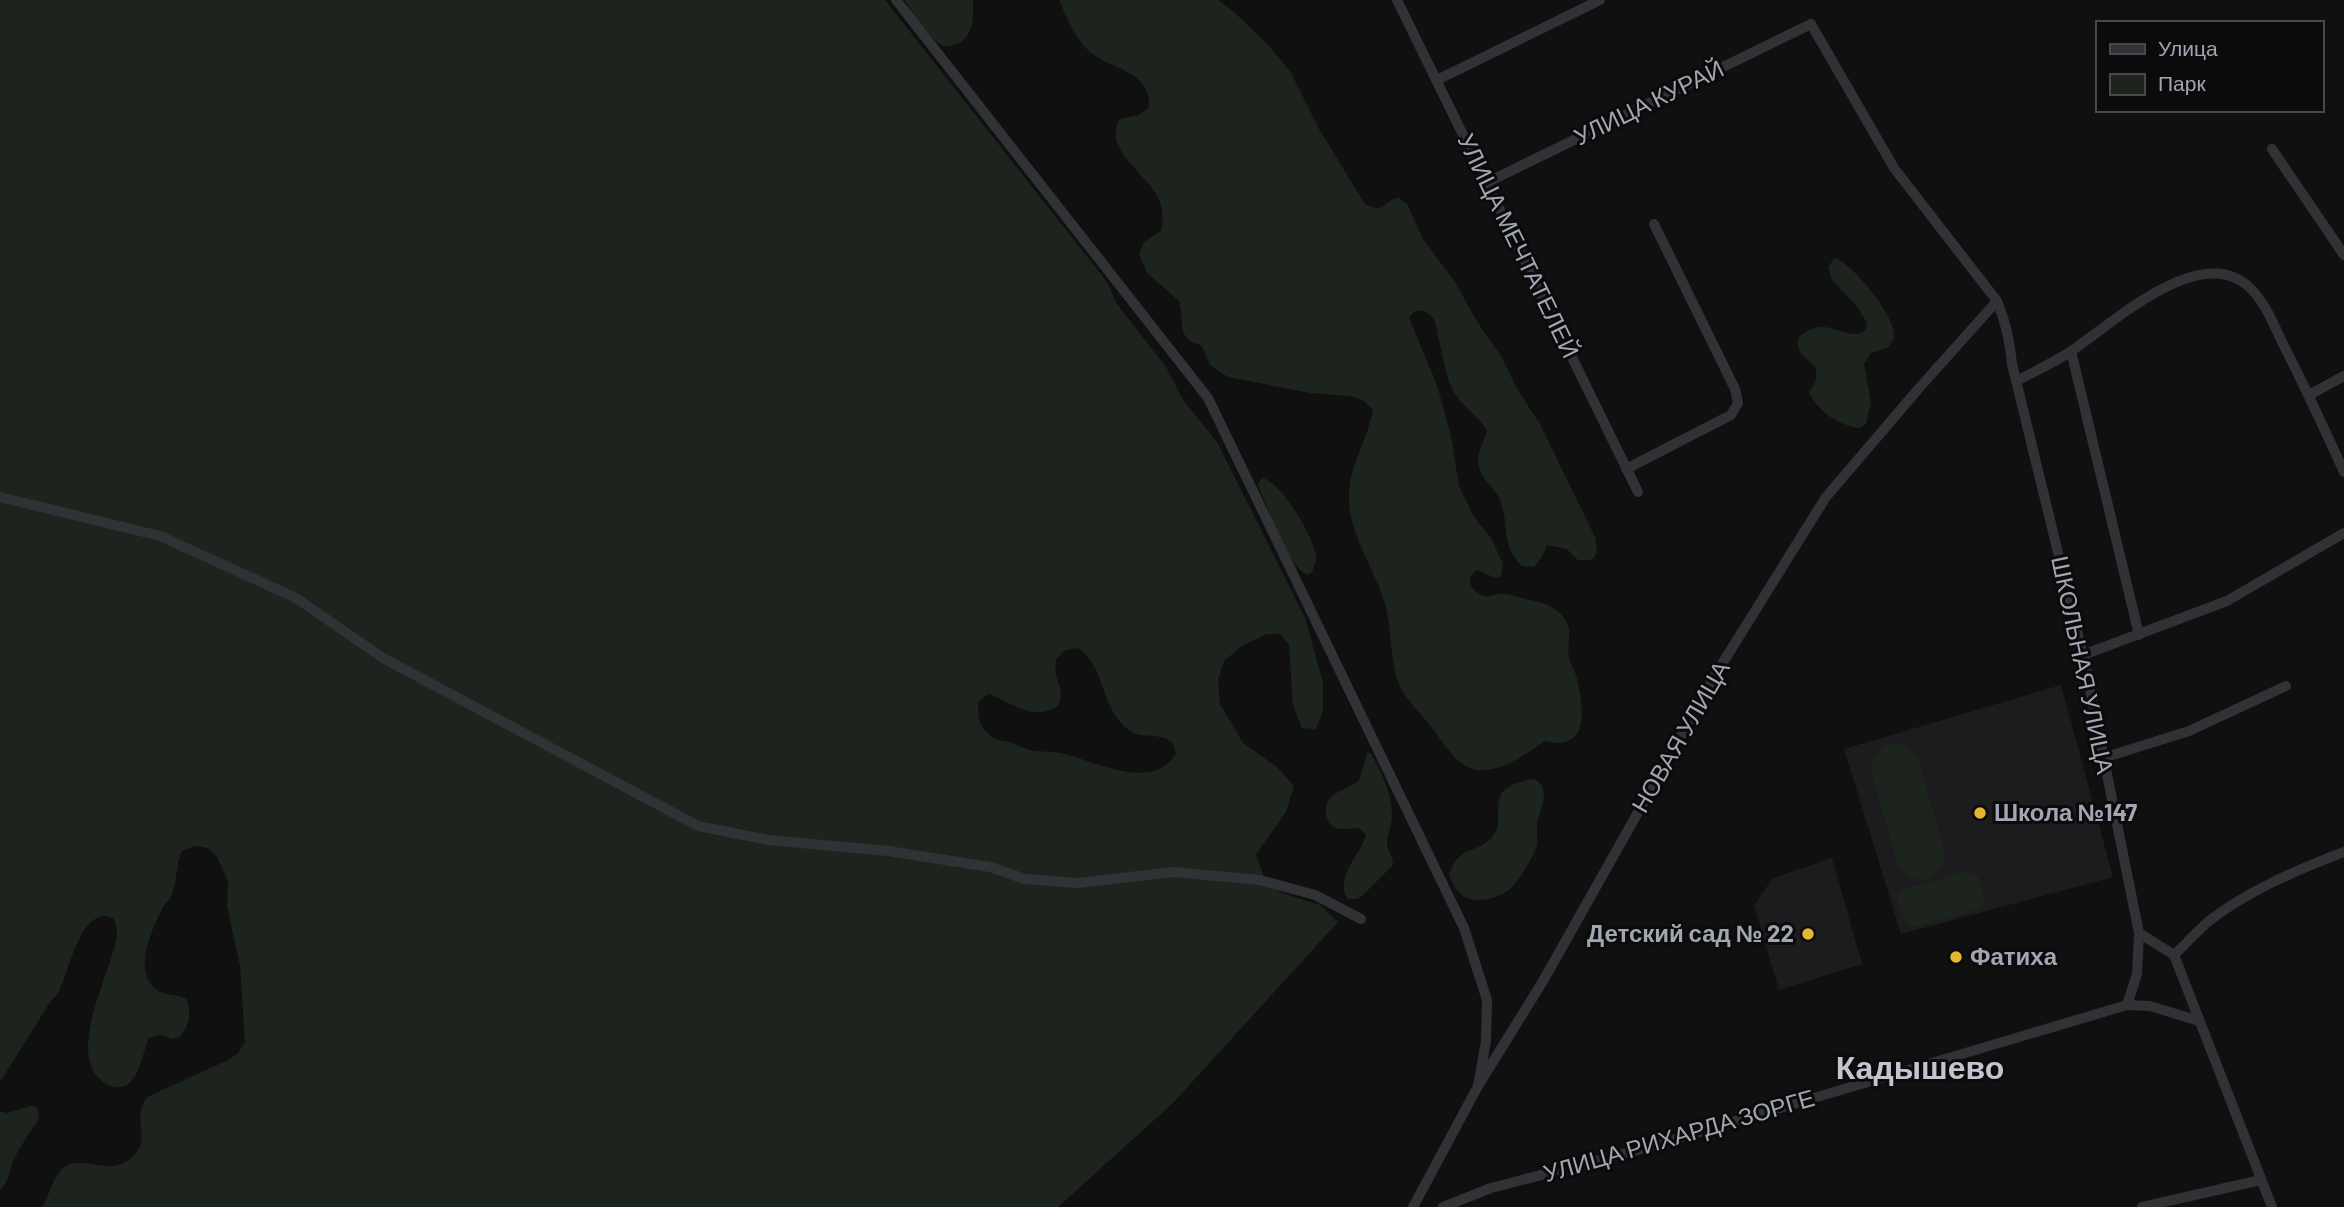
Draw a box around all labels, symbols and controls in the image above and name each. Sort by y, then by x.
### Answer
legend [2096,21,2323,112]
text: Улица [2158,35,2218,60]
street label: УЛИЦА КУРАЙ [1569,53,1728,150]
text: Парк [2158,70,2206,95]
street label: УЛИЦА МЕЧТАТЕЛЕЙ [1452,129,1586,362]
street label: ШКОЛЬНАЯ УЛИЦА [2046,553,2121,776]
street label: НОВАЯ УЛИЦА [1625,655,1735,817]
place label: Школа №147 [1994,797,2137,826]
marker: Школа №147 [1972,805,1988,821]
place label: Детский сад № 22 [1587,918,1794,947]
marker: Детский сад № 22 [1800,926,1816,942]
place label: Фатиха [1970,941,2058,970]
marker: Фатиха [1948,949,1964,965]
district label: Кадышево [1836,1047,2004,1086]
street label: УЛИЦА РИХАРДА ЗОРГЕ [1540,1082,1817,1187]

